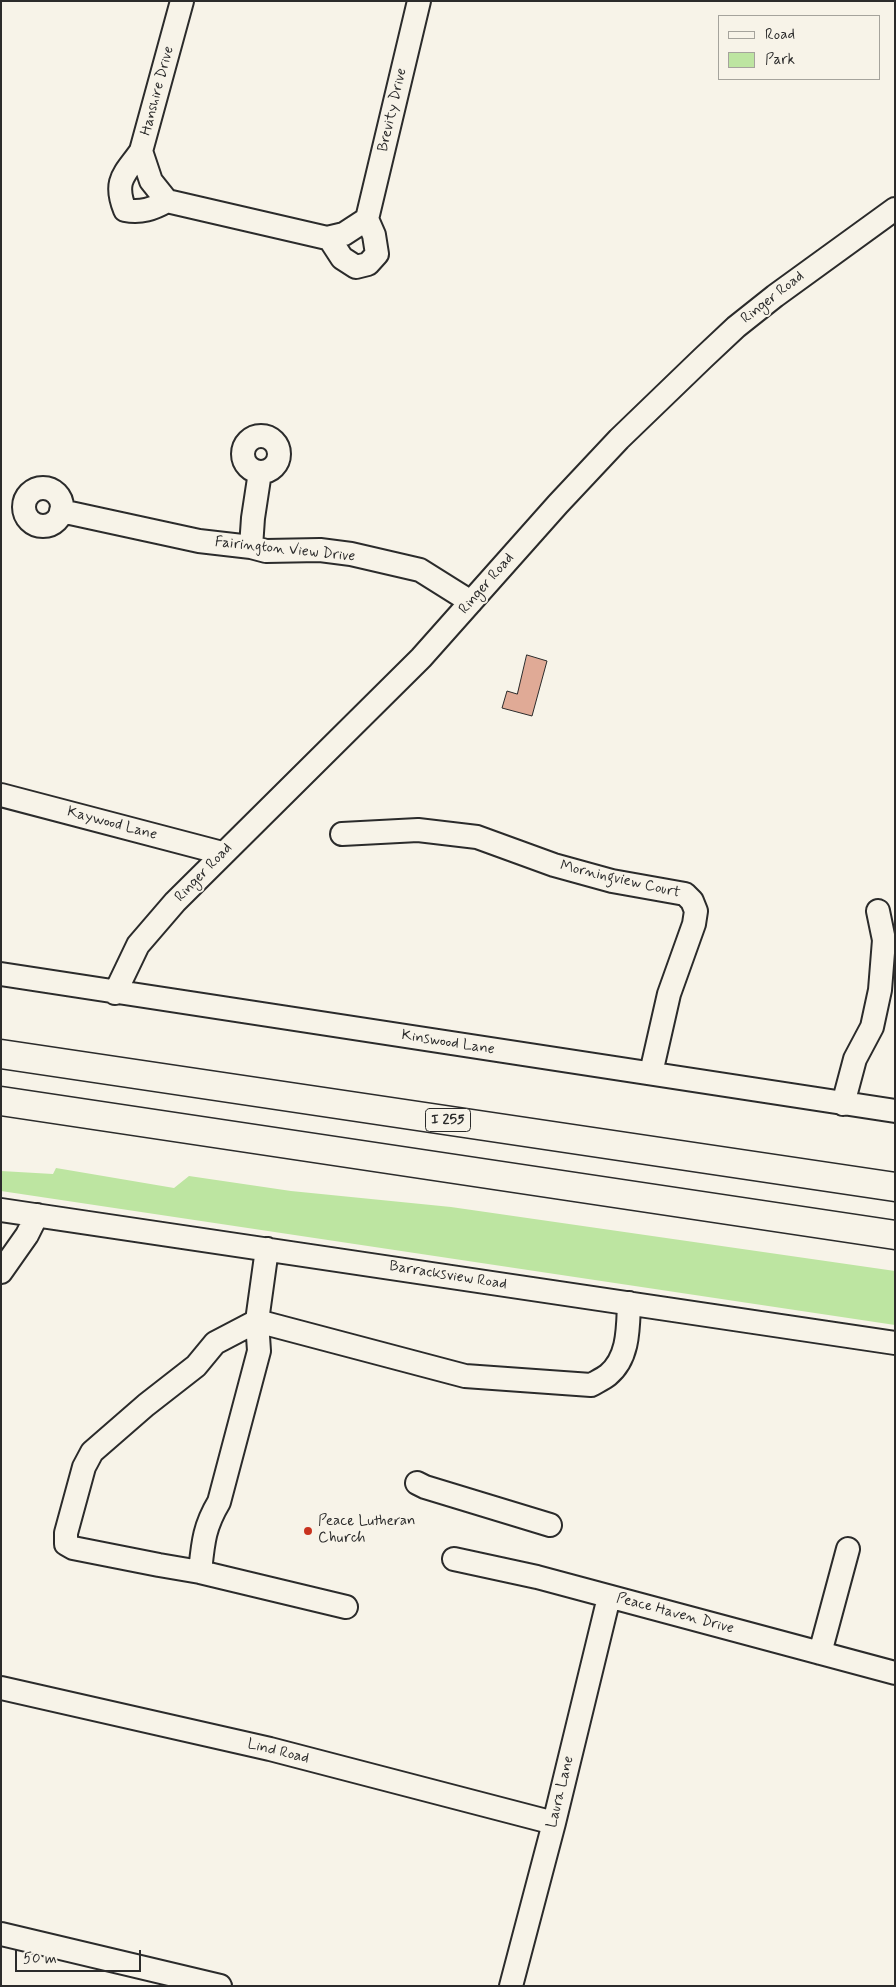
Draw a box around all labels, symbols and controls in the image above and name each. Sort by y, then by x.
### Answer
legend [718,15,881,80]
text: Road [765,25,795,45]
street label: Hanshire Drive [137,44,179,138]
text: Park [765,50,795,70]
street label: Brevity Drive [375,66,411,154]
street label: Ringer Road [738,268,808,328]
street label: Fairington View Drive [214,534,356,566]
street label: Ringer Road [456,550,518,618]
street label: Kaywood Lane [65,803,159,845]
street label: Ringer Road [171,840,237,906]
street label: Morningview Court [558,857,682,903]
street label: Kinswood Lane [400,1027,496,1059]
road number: I 255 [426,1108,470,1132]
street label: Barracksview Road [388,1258,508,1294]
place label: Peace Lutheran Church [318,1513,415,1548]
marker: Peace Lutheran Church [302,1525,314,1537]
street label: Peace Haven Drive [614,1590,736,1638]
street label: Lind Road [245,1736,311,1768]
street label: Laura Lane [543,1754,579,1830]
scale bar [18,1940,144,1972]
text: 50 m [23,1949,57,1969]

